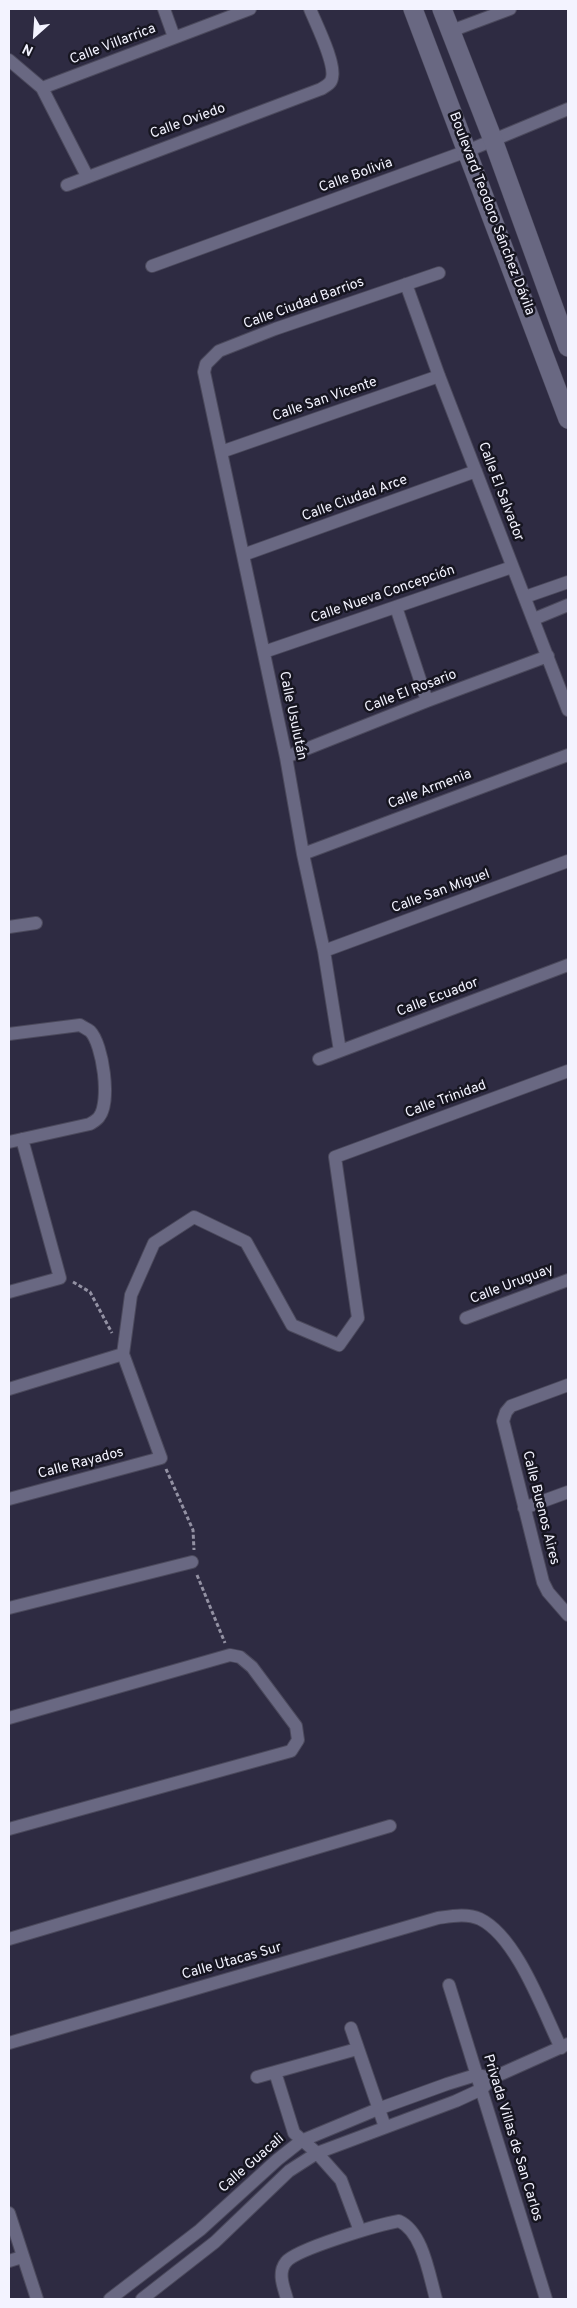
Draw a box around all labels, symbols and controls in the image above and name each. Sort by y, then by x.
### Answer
north arrow [10,10,60,60]
street label: Calle Villarrica [68,21,158,69]
text: N [20,39,36,59]
street label: Calle Oviedo [148,101,228,143]
street label: Boulevard Teodoro Sánchez Dávila [444,110,538,318]
street label: Calle Bolivia [317,155,395,197]
street label: Calle Ciudad Barrios [241,274,367,334]
street label: Calle San Vicente [270,374,380,426]
street label: Calle El Salvador [473,440,527,544]
street label: Calle Ciudad Arce [300,472,410,526]
street label: Calle Nueva Concepción [309,562,457,628]
street label: Calle El Rosario [363,667,459,717]
street label: Calle Usulután [274,670,310,762]
street label: Calle Armenia [386,766,474,814]
street label: Calle San Miguel [390,866,492,918]
street label: Calle Ecuador [395,975,481,1021]
street label: Calle Trinidad [403,1078,489,1122]
street label: Calle Uruguay [468,1261,556,1309]
street label: Calle Rayados [36,1445,126,1483]
street label: Calle Buenos Aires [518,1449,562,1567]
street label: Calle Utacas Sur [180,1940,284,1984]
street label: Privada Villas de San Carlos [479,2053,545,2223]
street label: Calle Guacali [216,2131,288,2197]

